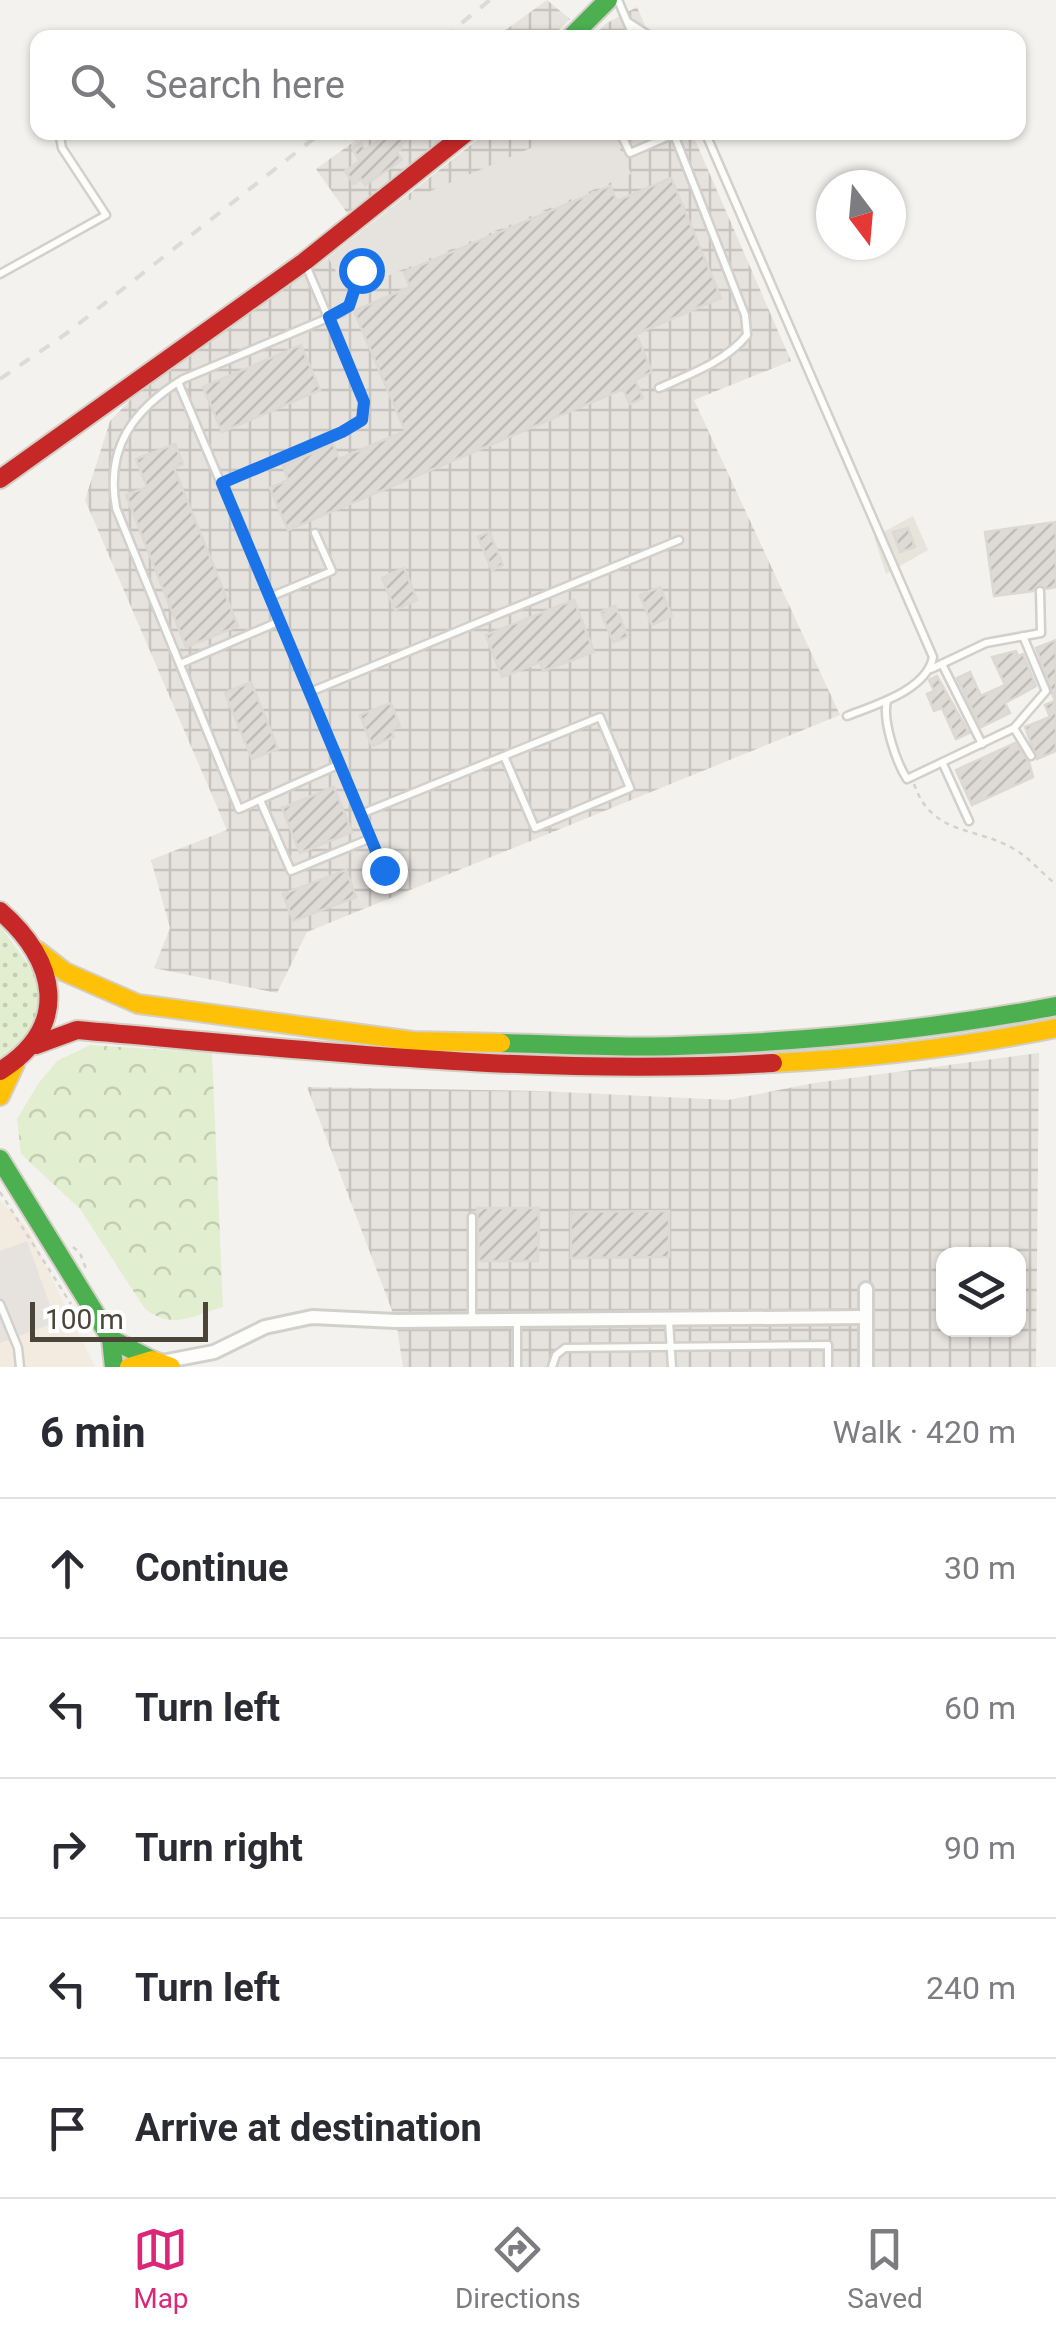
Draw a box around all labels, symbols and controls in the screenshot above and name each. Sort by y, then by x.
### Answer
search box [30,30,1026,140]
icon: search [65,58,120,113]
text: Search here [145,63,345,107]
north arrow [816,170,906,260]
route start [339,248,385,294]
route end [362,848,408,894]
map controls [936,1247,1026,1337]
button: layers [936,1247,1026,1337]
scale bar [30,1297,208,1342]
text: 100 m [45,1303,124,1336]
text: 6 min [40,1408,146,1457]
text: Walk · 420 m [833,1413,1016,1451]
icon: ahead [40,1541,95,1596]
text: Continue [135,1546,289,1590]
text: 30 m [944,1549,1016,1587]
icon: left [40,1681,95,1736]
text: Turn left [135,1686,280,1730]
text: 60 m [944,1689,1016,1727]
icon: right [40,1821,95,1876]
text: Turn right [135,1826,303,1870]
text: 90 m [944,1829,1016,1867]
icon: left [40,1961,95,2016]
text: Turn left [135,1966,280,2010]
text: 240 m [926,1969,1016,2007]
icon: arrive [40,2101,95,2156]
text: Arrive at destination [135,2106,482,2150]
tab: Map [133,2222,189,2315]
tab: Directions [455,2222,581,2315]
tab: Saved [847,2222,923,2315]

